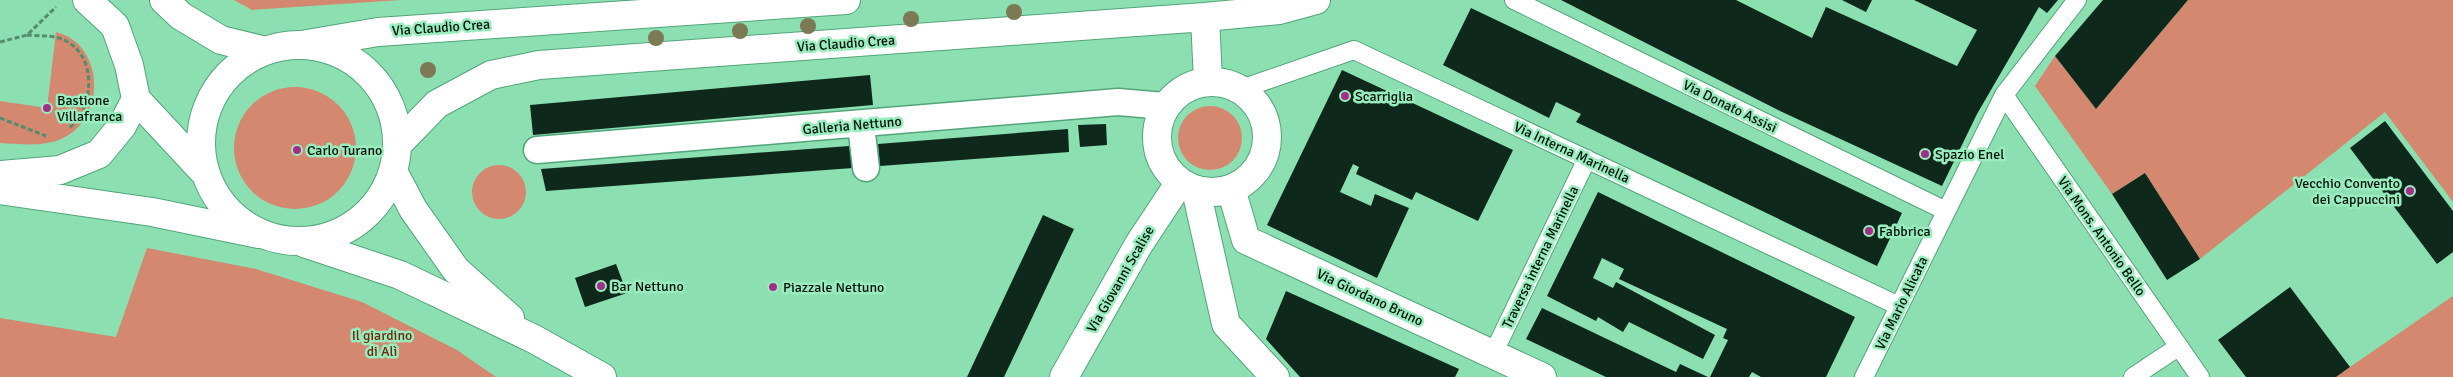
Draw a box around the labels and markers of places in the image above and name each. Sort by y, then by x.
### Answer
place label: Scarriglia [1355,88,1413,105]
marker: Scarriglia [1339,90,1351,102]
place label: Bastione Villafranca [57,92,122,125]
marker: Bastione Villafranca [41,102,53,114]
place label: Carlo Turano [307,142,382,159]
marker: Carlo Turano [291,144,303,156]
place label: Spazio Enel [1935,146,2004,163]
marker: Spazio Enel [1919,148,1931,160]
place label: Vecchio Convento dei Cappuccini [2295,175,2400,208]
marker: Vecchio Convento dei Cappuccini [2404,185,2416,197]
place label: Fabbrica [1879,223,1931,240]
marker: Fabbrica [1863,225,1875,237]
place label: Bar Nettuno [611,278,684,295]
place label: Piazzale Nettuno [783,279,884,296]
marker: Bar Nettuno [595,280,607,292]
marker: Piazzale Nettuno [767,281,779,293]

